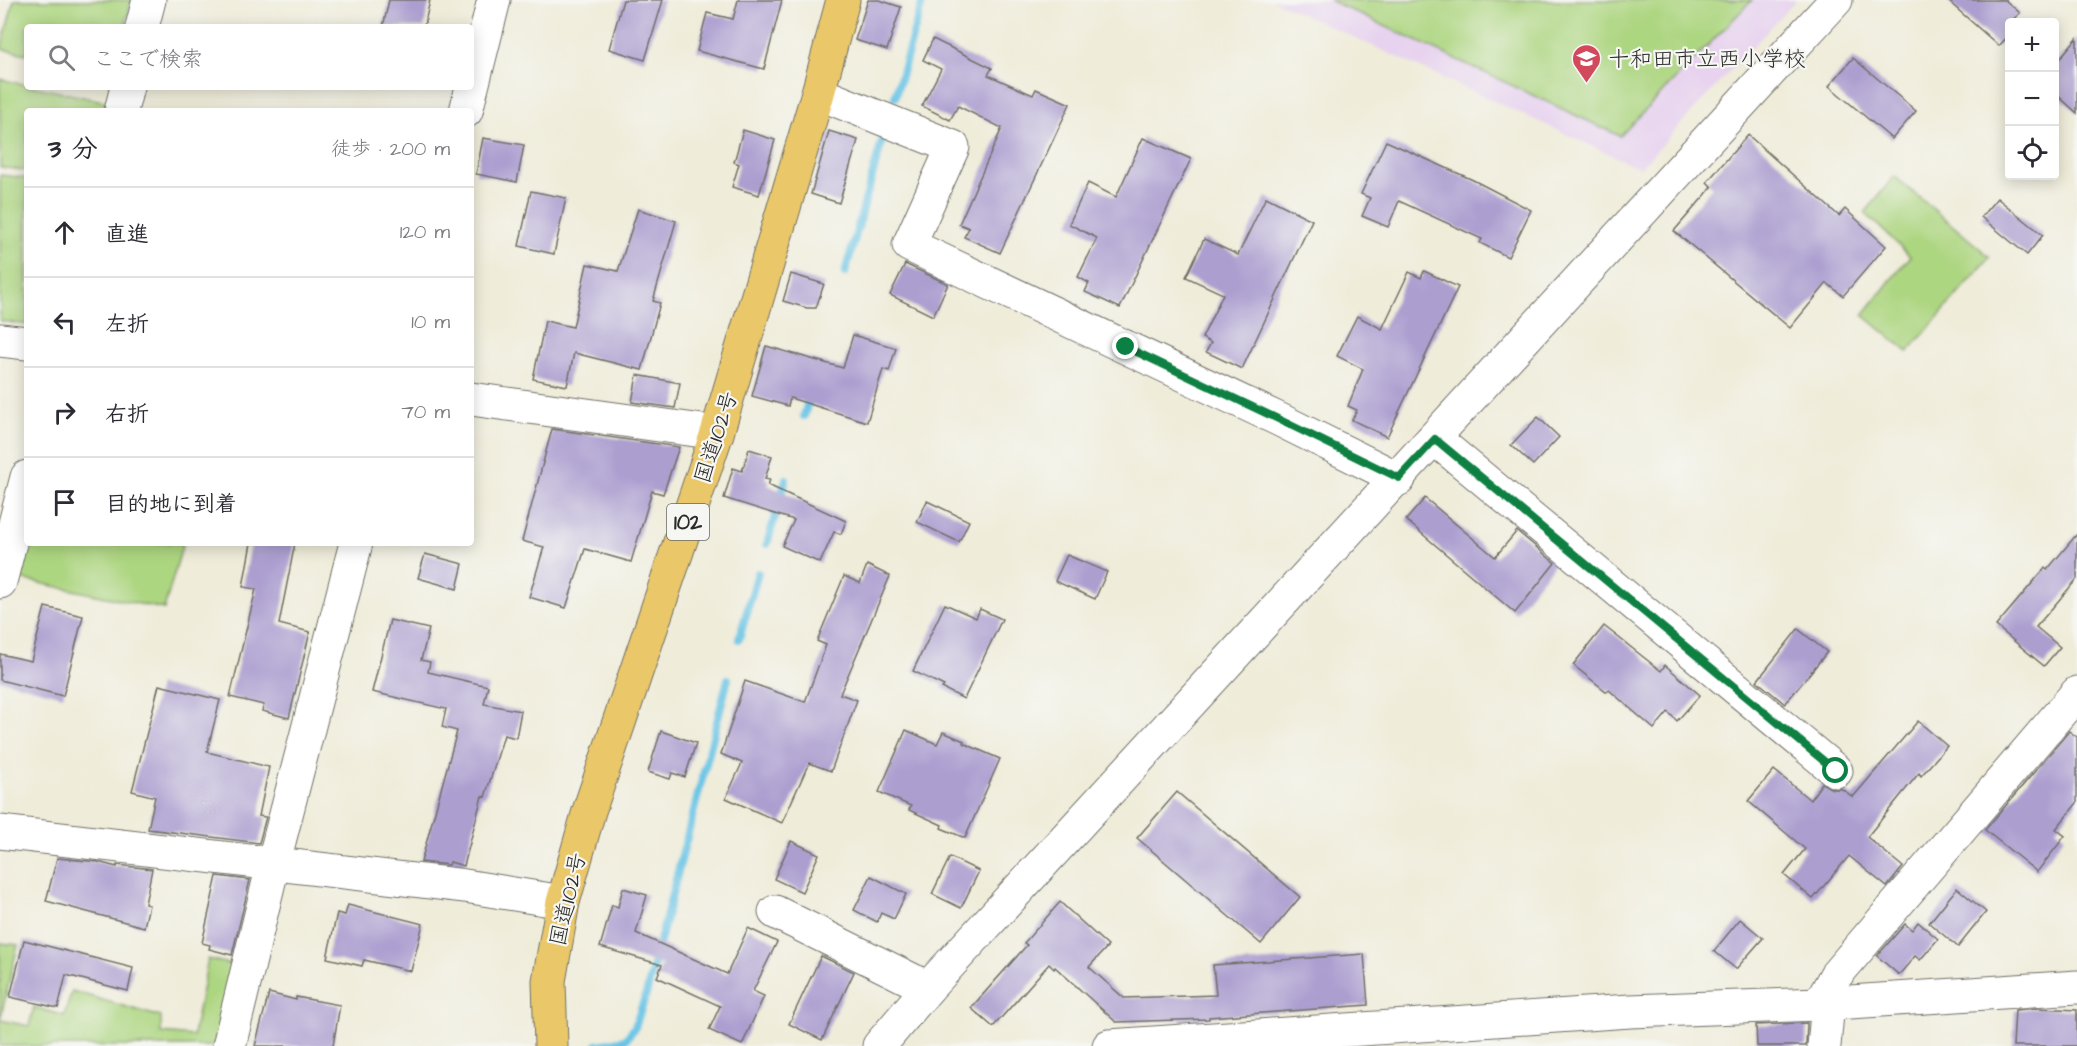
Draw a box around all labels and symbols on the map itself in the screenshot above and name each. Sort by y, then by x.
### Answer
school or university icon: 十和田市立西小学校 [1571,42,1603,84]
place label: 十和田市立西小学校 [1608,44,1806,75]
route end [1112,333,1138,359]
street label: 国道102号 [687,387,746,488]
road number: 102 [667,504,709,540]
route start [1822,757,1848,783]
street label: 国道102号 [543,849,594,949]

